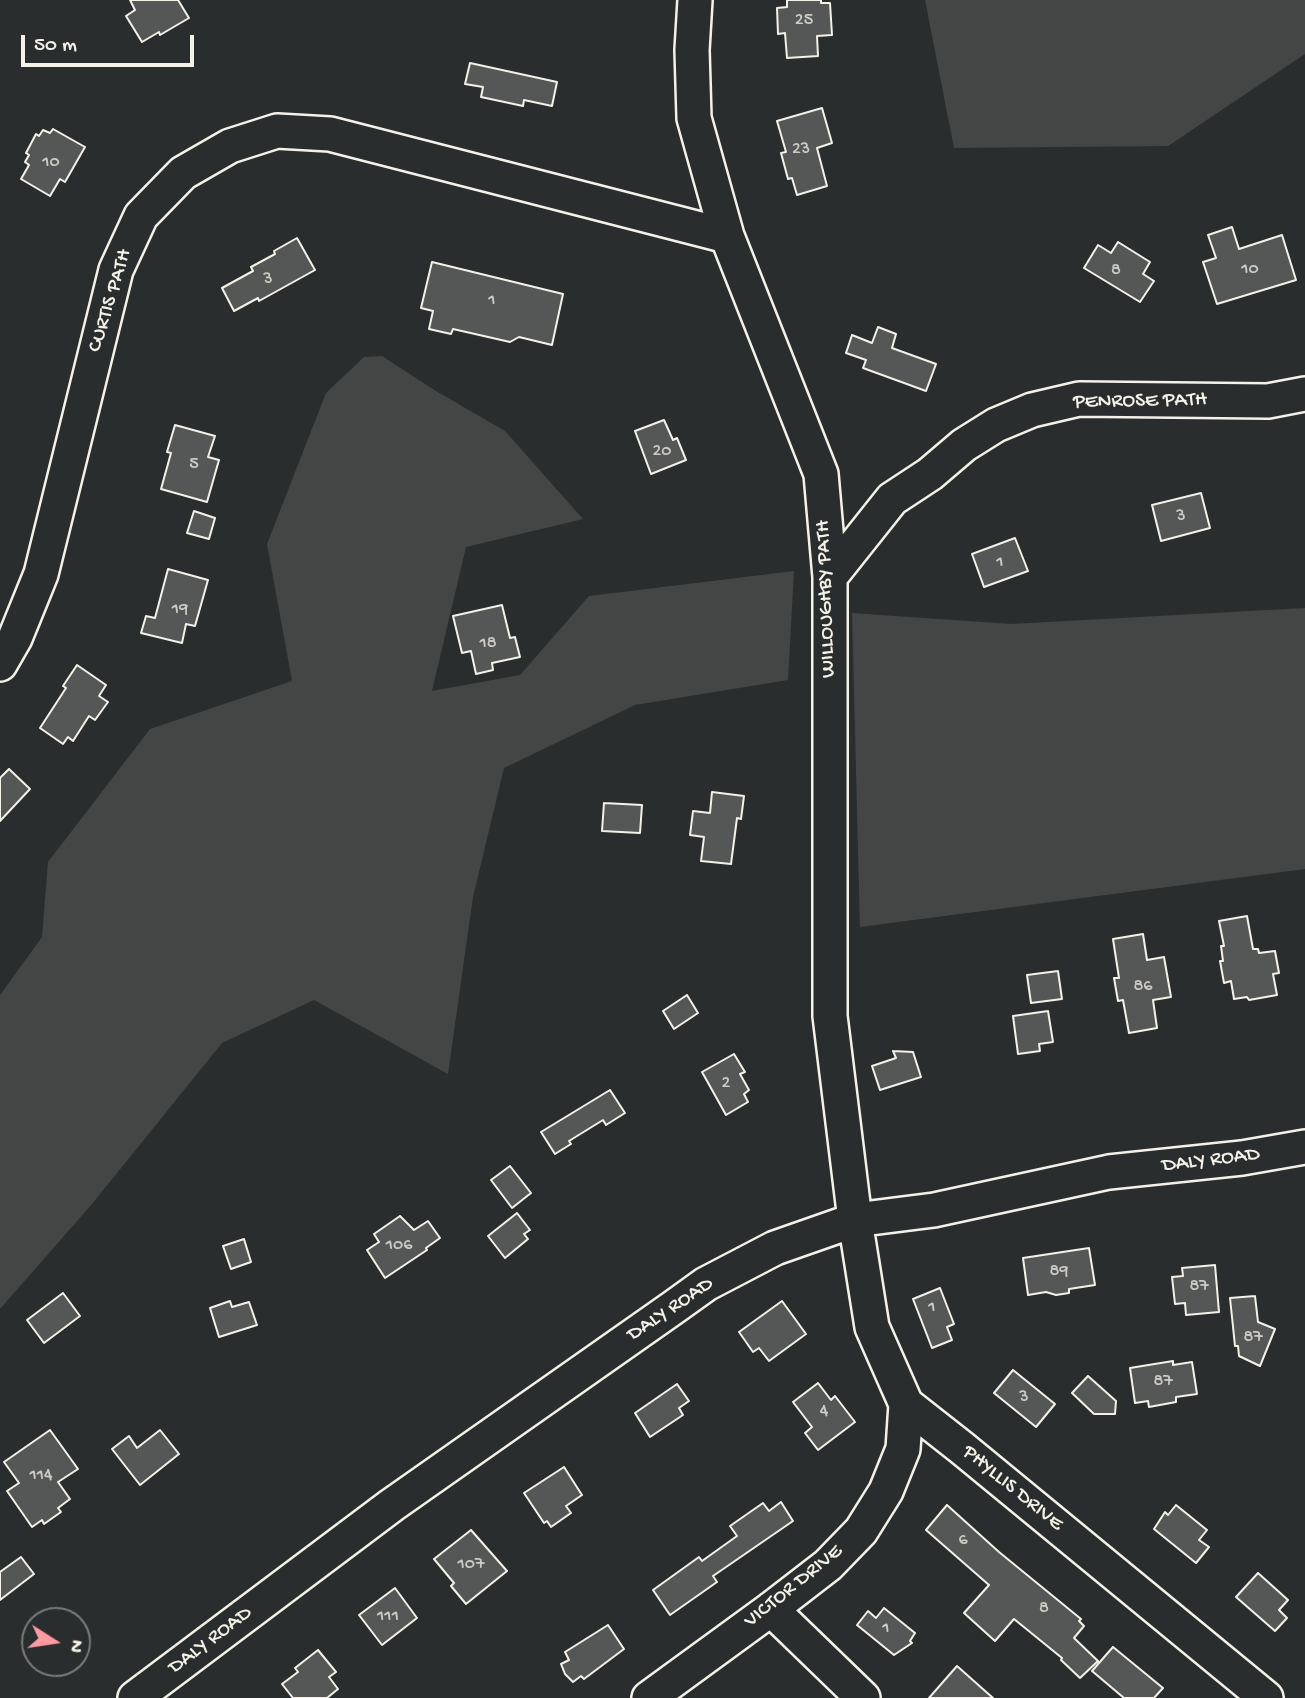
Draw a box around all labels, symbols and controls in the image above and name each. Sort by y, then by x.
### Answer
house number: 25 [795,10,813,32]
scale bar [24,21,198,65]
text: 50 m [34,34,77,59]
house number: 23 [792,139,810,161]
house number: 10 [42,152,60,174]
street label: CURTIS PATH [83,246,139,356]
house number: 10 [1241,259,1259,281]
house number: 8 [1111,260,1121,282]
house number: 3 [263,269,273,291]
house number: 1 [488,290,496,312]
street label: PENROSE PATH [1073,388,1207,416]
house number: 20 [652,441,672,463]
house number: 5 [189,454,199,476]
house number: 3 [1176,506,1186,528]
street label: WILLOUGHBY PATH [812,520,842,678]
house number: 1 [996,552,1004,574]
house number: 19 [172,599,188,621]
house number: 18 [479,633,497,655]
house number: 86 [1134,976,1152,998]
house number: 2 [722,1073,730,1095]
street label: DALY ROAD [1161,1143,1261,1179]
house number: 106 [386,1235,412,1257]
house number: 89 [1050,1261,1068,1283]
street label: DALY ROAD [623,1272,719,1348]
house number: 87 [1189,1276,1209,1298]
house number: 1 [928,1297,936,1319]
house number: 87 [1243,1327,1263,1349]
house number: 87 [1153,1371,1173,1393]
house number: 3 [1019,1387,1029,1409]
house number: 4 [820,1401,828,1423]
street label: PHYLLIS DRIVE [956,1441,1068,1537]
house number: 114 [29,1465,53,1487]
house number: 6 [958,1530,968,1552]
street label: VICTOR DRIVE [740,1540,848,1634]
house number: 107 [458,1554,484,1576]
house number: 8 [1039,1598,1049,1620]
street label: DALY ROAD [164,1601,258,1681]
house number: 111 [377,1606,399,1628]
north arrow [21,1607,91,1677]
house number: 1 [882,1618,890,1640]
text: N [63,1638,88,1655]

